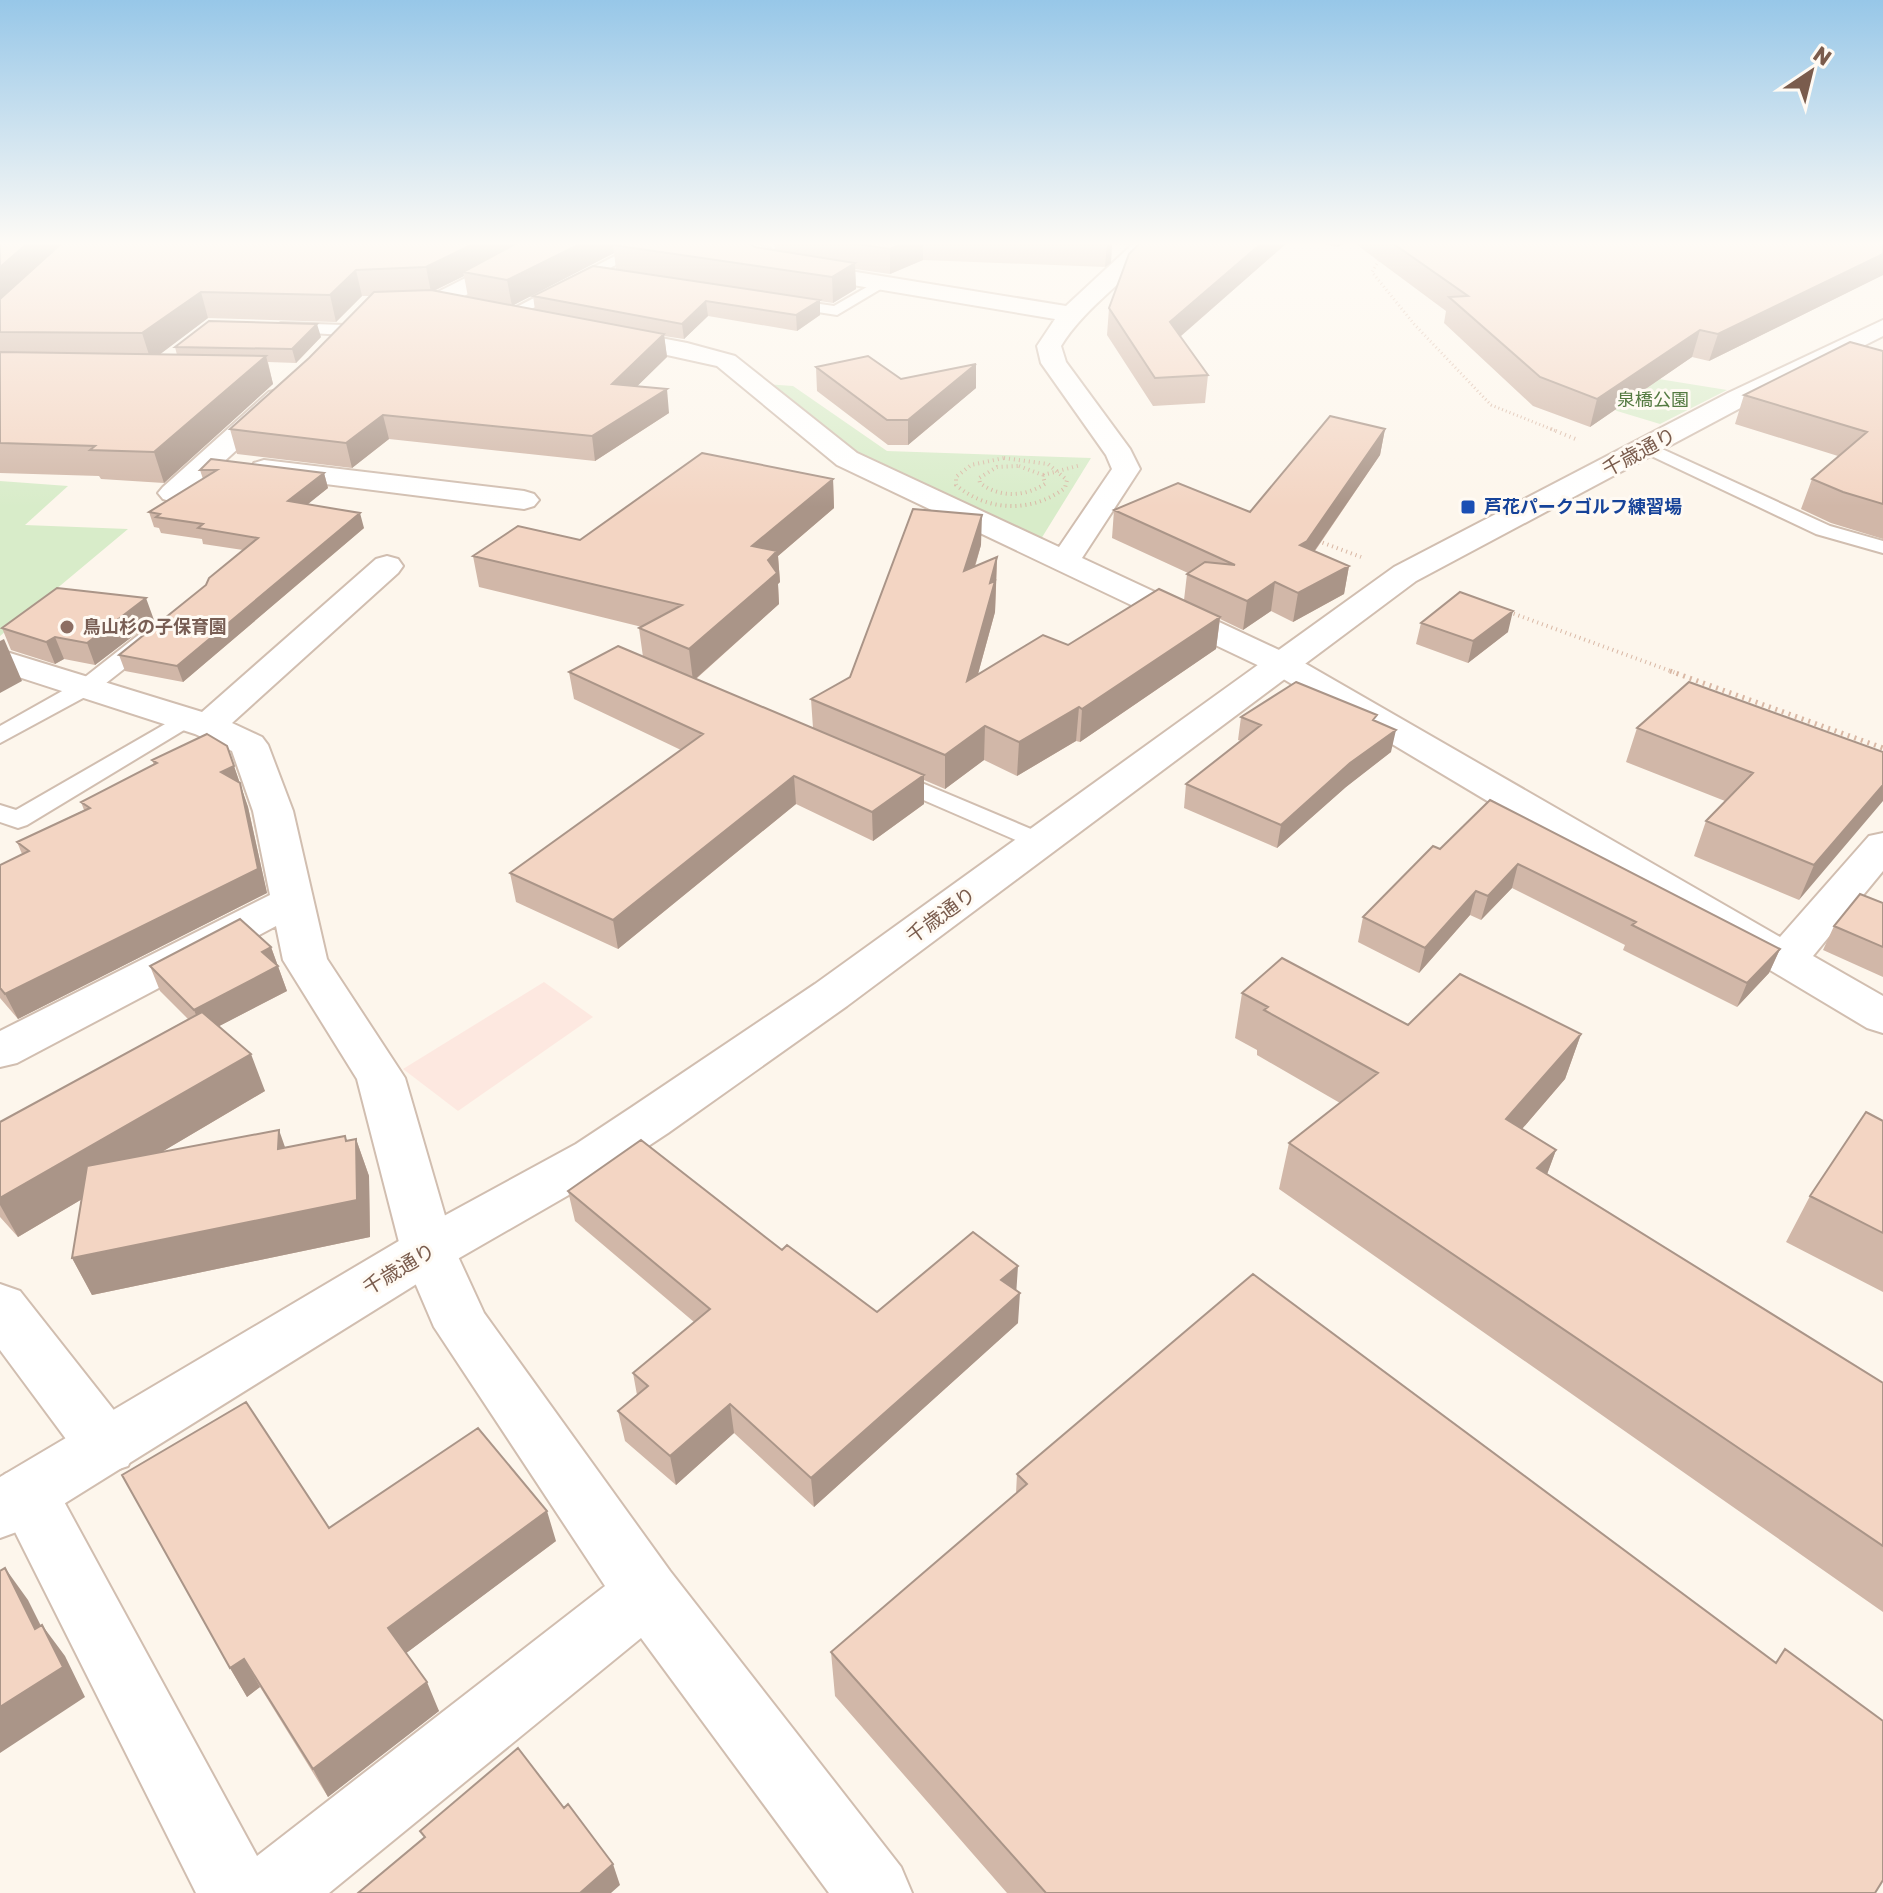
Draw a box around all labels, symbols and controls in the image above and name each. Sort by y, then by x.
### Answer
north arrow [1771,32,1851,112]
text: N [1808,40,1836,72]
park label: 泉橋公園 [1617,389,1689,411]
street label: 千歳通り [1598,423,1680,481]
place label: 芦花パークゴルフ練習場 [1484,496,1682,518]
marker: 芦花パークゴルフ練習場 [1459,498,1477,516]
place label: 鳥山杉の子保育園 [83,616,227,638]
marker: 鳥山杉の子保育園 [58,618,76,636]
street label: 千歳通り [902,882,980,948]
street label: 千歳通り [359,1238,439,1300]

